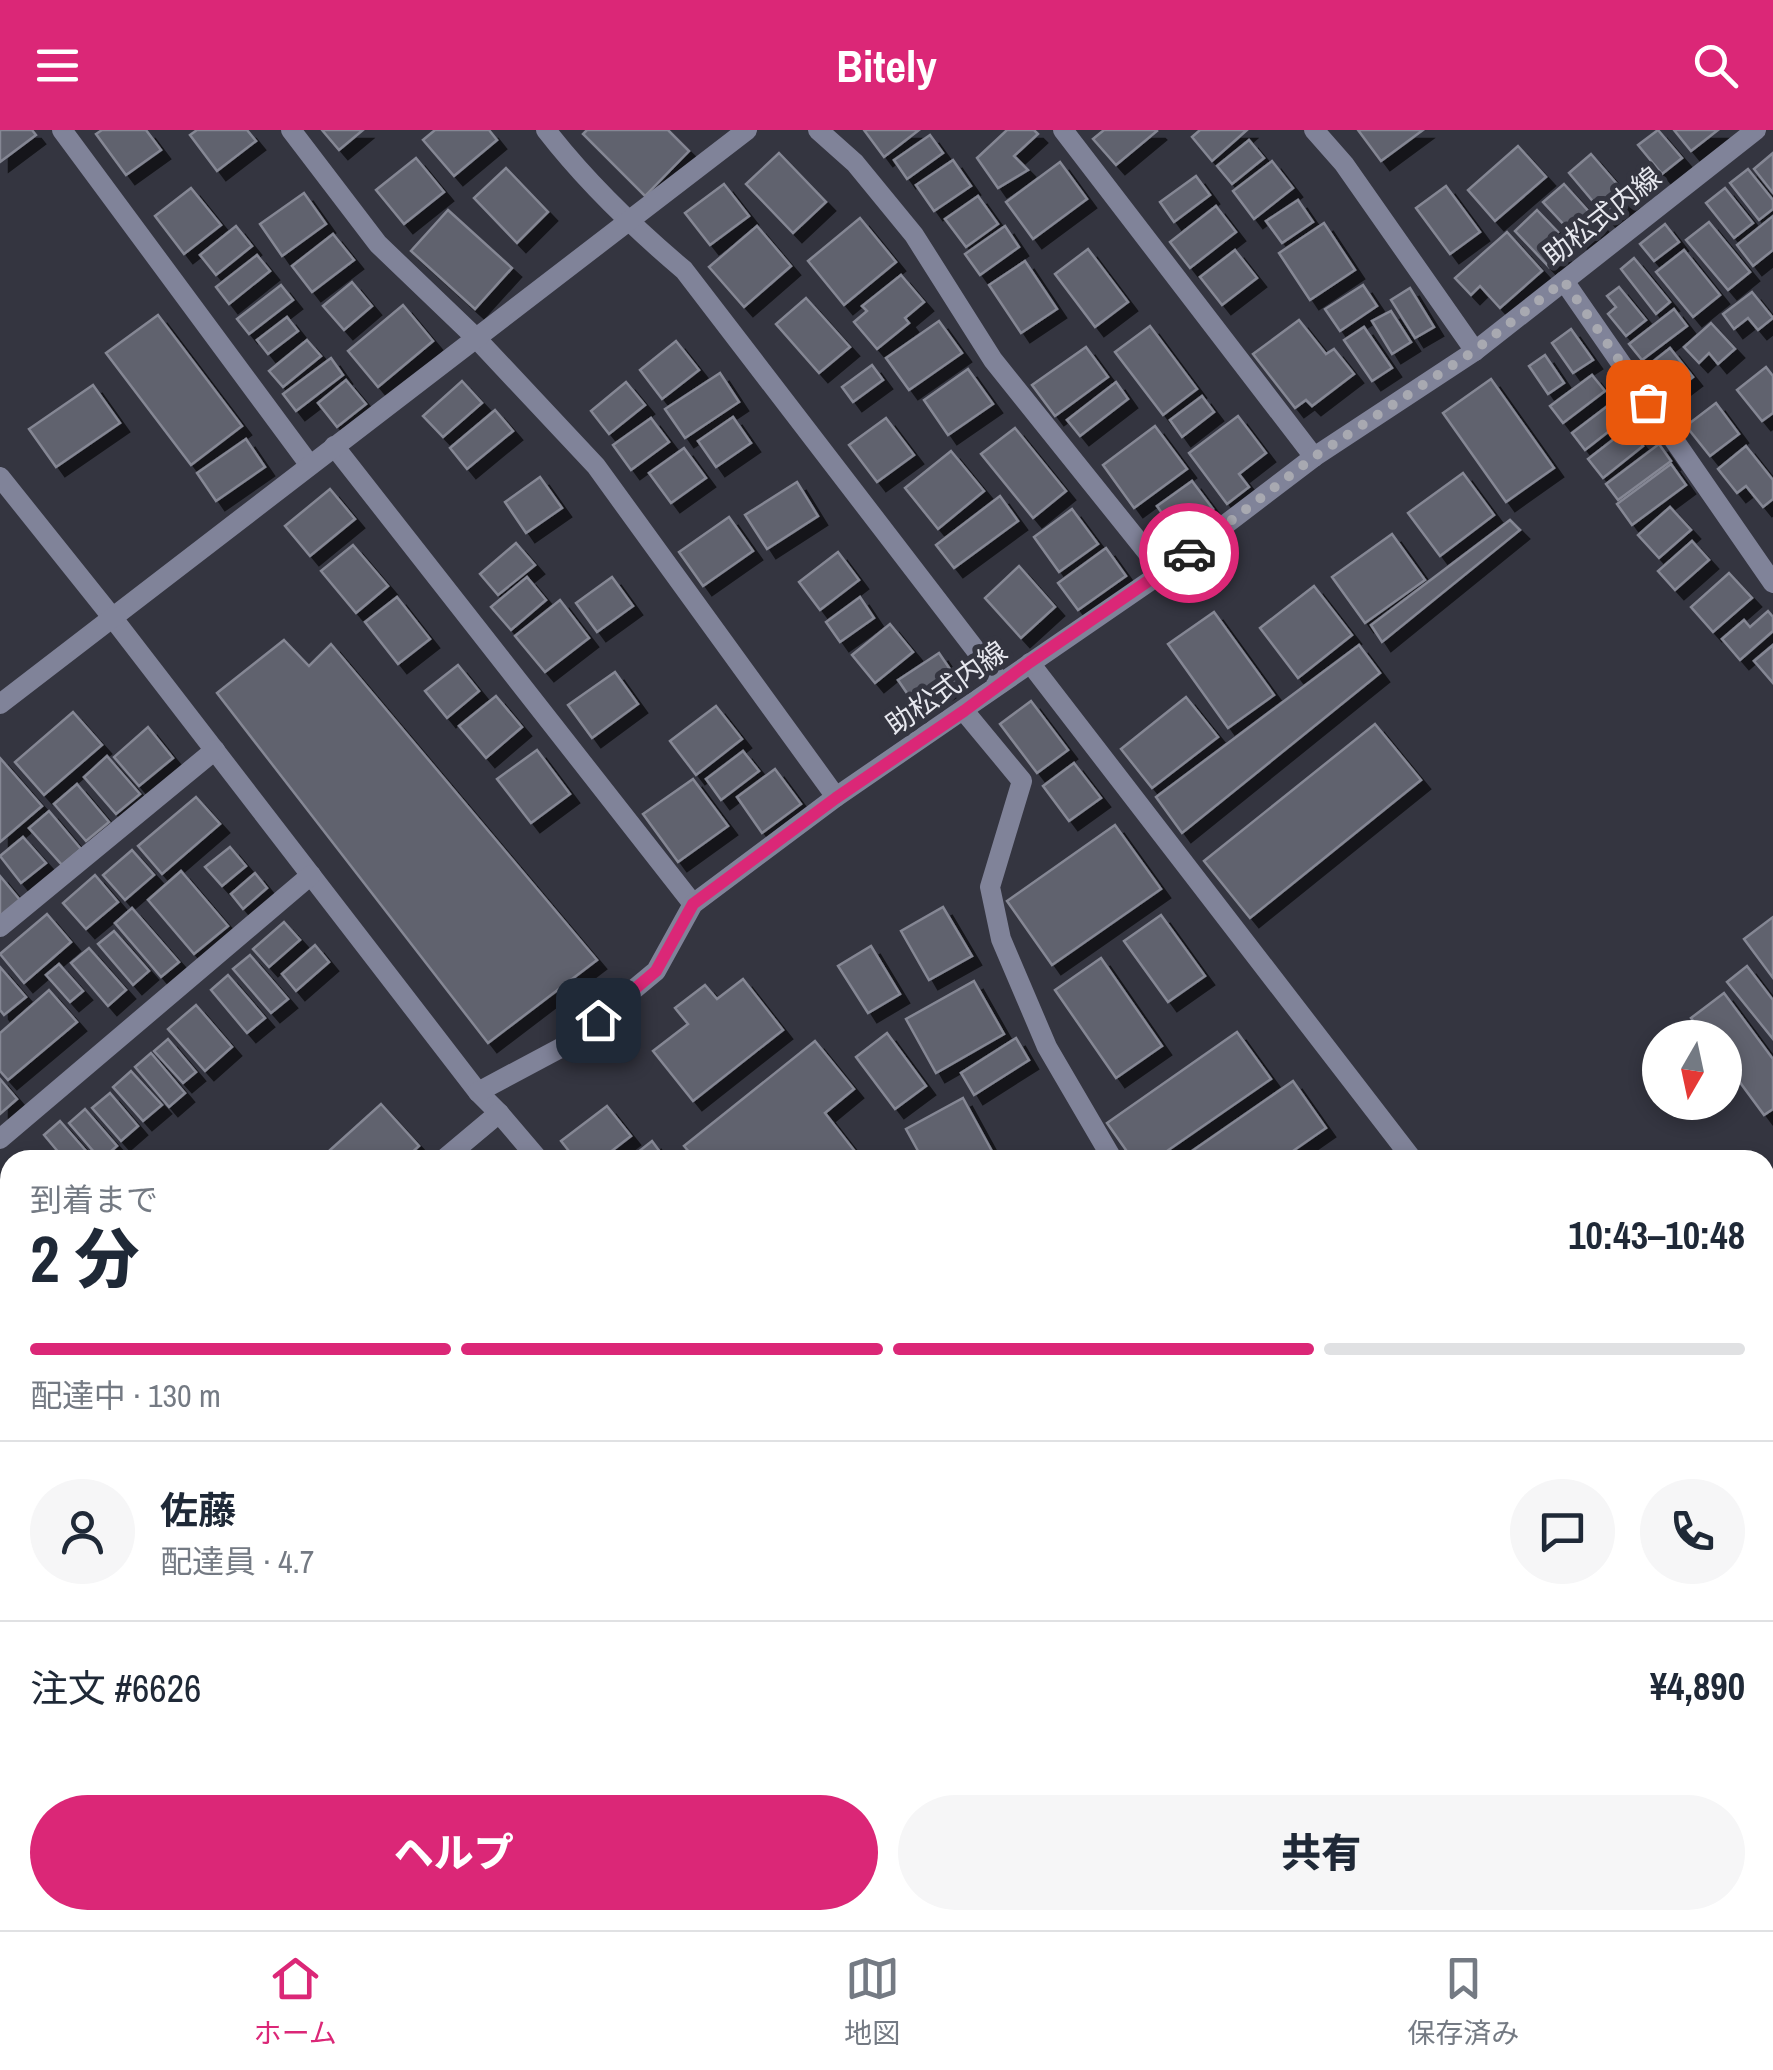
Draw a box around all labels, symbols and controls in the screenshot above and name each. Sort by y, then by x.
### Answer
text: Bitely [836,35,937,96]
icon: menu [30,38,85,93]
icon: search [1688,38,1743,93]
street label: 助松式内線 [1535,158,1669,274]
pin [1606,360,1691,445]
icon: bag [1621,375,1676,430]
courier [1139,503,1239,603]
icon: car [1162,526,1217,581]
street label: 助松式内線 [878,632,1014,744]
pin [556,978,641,1063]
icon: home [571,993,626,1048]
north arrow [1642,1020,1742,1120]
map controls [1642,1020,1742,1120]
text: 到着まで [30,1178,158,1221]
text: 10:43–10:48 [1568,1210,1745,1261]
text: 2 分 [30,1215,139,1302]
text: 配達中 · 130 m [30,1374,221,1417]
button: person [30,1479,135,1584]
button: chat [1510,1479,1615,1584]
button: phone [1640,1479,1745,1584]
text: 佐藤 [160,1485,236,1536]
text: 配達員 · 4.7 [160,1540,314,1583]
text: ¥4,890 [1650,1661,1745,1712]
text: 注文 #6626 [30,1663,201,1714]
button: ヘルプ [30,1795,878,1910]
button: 共有 [898,1795,1745,1910]
tab: ホーム [254,1951,337,2052]
tab: 地図 [844,1951,900,2052]
tab: 保存済み [1407,1951,1519,2052]

